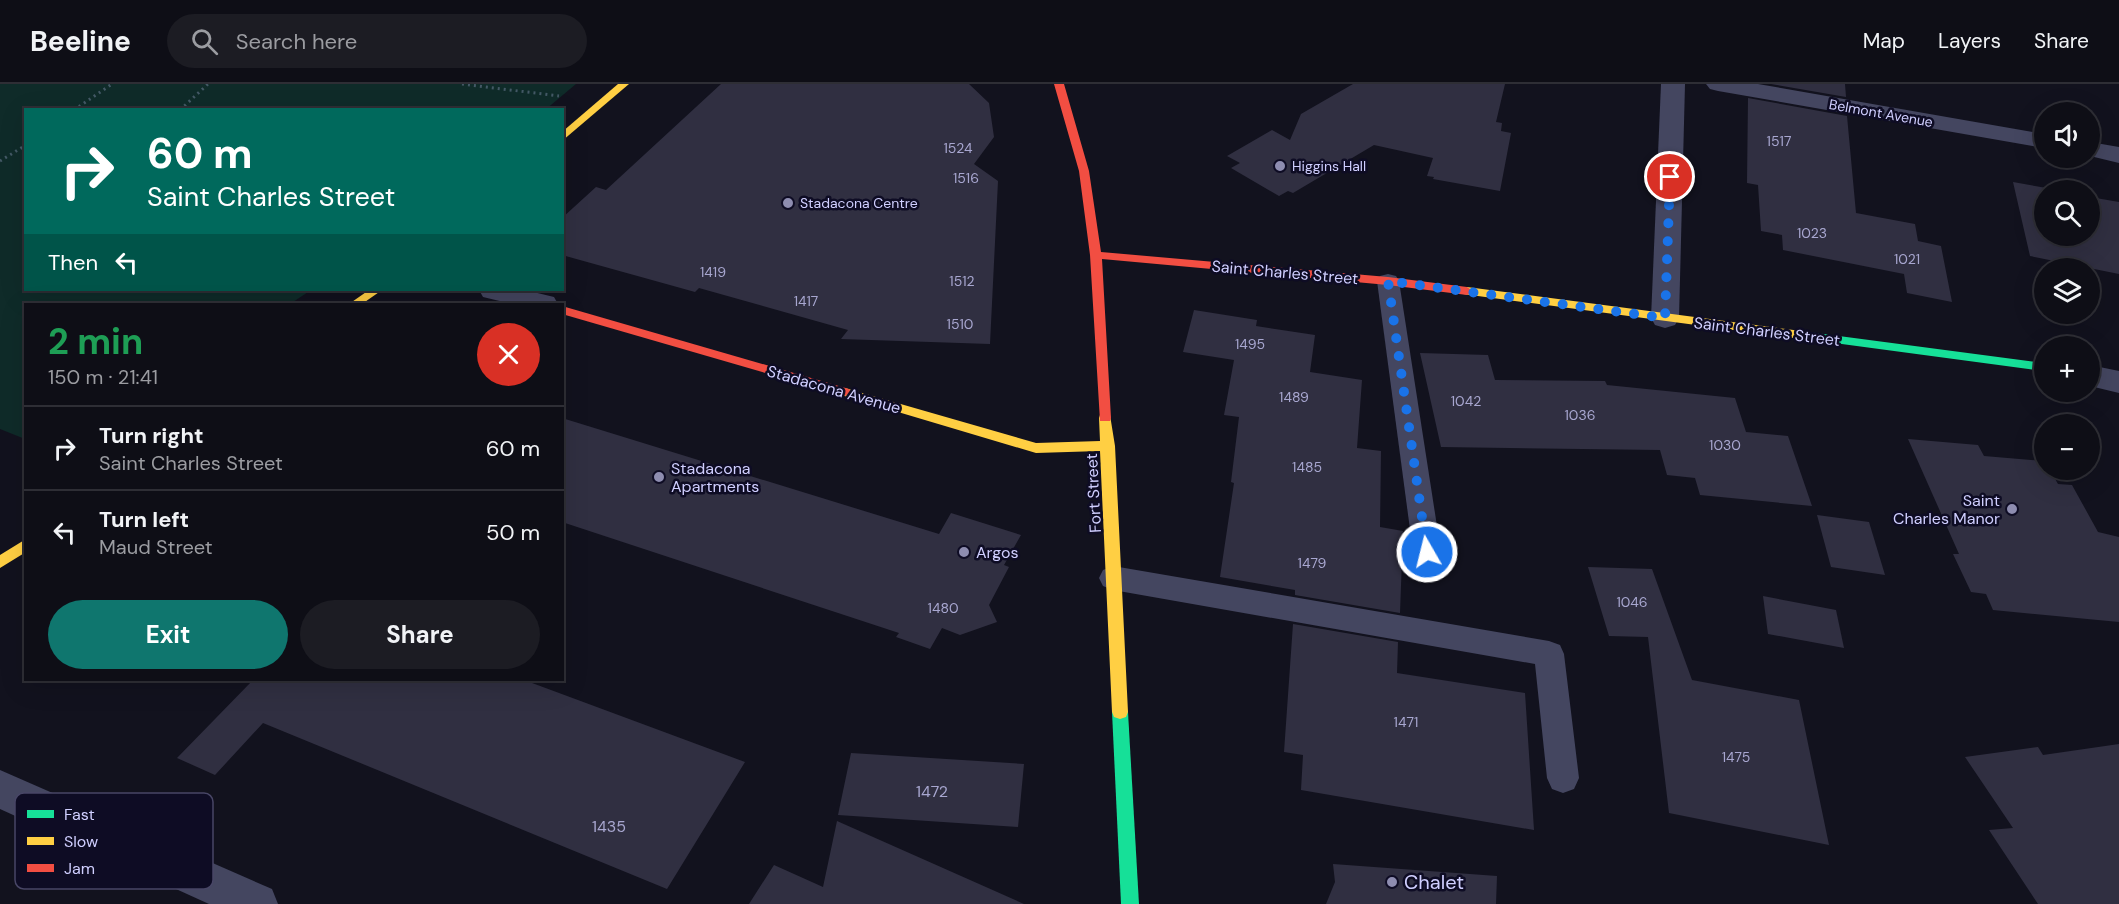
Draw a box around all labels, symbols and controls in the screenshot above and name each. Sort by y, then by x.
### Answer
search box [167,14,587,68]
text: Beeline [30,23,131,60]
icon: search [188,25,221,58]
text: Search here [236,27,357,56]
text: Map [1863,27,1905,55]
text: Layers [1938,27,2001,55]
text: Share [2034,27,2089,55]
street label: Belmont Avenue [1828,95,1934,131]
map controls [2034,102,2100,480]
button: sound [2034,102,2100,168]
text: 60 m [147,126,253,181]
icon: right [48,132,126,210]
house number: 1517 [1767,132,1791,150]
house number: 1524 [944,139,973,157]
pin [1644,151,1695,202]
place label: Higgins Hall [1292,157,1366,175]
marker: Higgins Hall [1273,159,1287,173]
icon: arrive [1653,160,1686,193]
house number: 1516 [953,169,979,187]
text: Saint Charles Street [147,179,395,214]
button: search [2034,180,2100,246]
place label: Stadacona Centre [800,194,918,212]
marker: Stadacona Centre [781,196,795,210]
house number: 1023 [1797,224,1827,242]
icon: left [110,246,143,279]
text: Then [48,248,98,277]
house number: 1021 [1894,250,1920,268]
street label: Saint Charles Street [1211,256,1359,289]
button: layers [2034,258,2100,324]
house number: 1419 [700,263,726,281]
house number: 1512 [949,272,975,290]
house number: 1417 [794,292,818,310]
street label: Saint Charles Street [1693,312,1841,351]
house number: 1510 [947,315,973,333]
text: 2 min [48,318,143,365]
button: close [477,323,540,386]
house number: 1495 [1235,335,1265,353]
button: + [2034,336,2100,402]
street label: Stadacona Avenue [765,360,903,419]
text: 150 m · 21:41 [48,364,158,390]
house number: 1489 [1279,388,1309,406]
house number: 1042 [1451,392,1481,410]
house number: 1036 [1564,406,1596,424]
button: − [2034,414,2100,480]
text: Turn right [99,421,204,450]
icon: right [48,432,81,465]
text: 60 m [486,434,540,463]
house number: 1030 [1709,436,1741,454]
text: Saint Charles Street [99,450,283,476]
street label: Fort Street [1081,453,1106,533]
place label: Stadacona Apartments [671,458,759,497]
house number: 1485 [1292,458,1322,476]
marker: Stadacona Apartments [652,470,666,484]
place label: Saint Charles Manor [1893,490,2000,529]
marker: Saint Charles Manor [2005,502,2019,516]
text: Turn left [99,505,189,534]
icon: left [48,516,81,549]
text: 50 m [486,518,540,547]
position arrow [1395,520,1459,584]
text: Maud Street [99,534,213,560]
place label: Argos [976,542,1018,563]
marker: Argos [957,545,971,559]
house number: 1479 [1298,554,1327,572]
house number: 1046 [1616,593,1648,611]
house number: 1480 [928,599,958,617]
button: Exit [48,600,288,669]
button: Share [300,600,540,669]
house number: 1471 [1394,713,1418,731]
house number: 1475 [1722,748,1750,766]
house number: 1472 [916,781,948,802]
legend [15,793,213,889]
text: Fast [64,804,95,825]
house number: 1435 [592,816,626,837]
text: Slow [64,831,98,852]
text: Jam [64,858,95,879]
place label: Chalet [1404,869,1464,895]
marker: Chalet [1385,875,1399,889]

